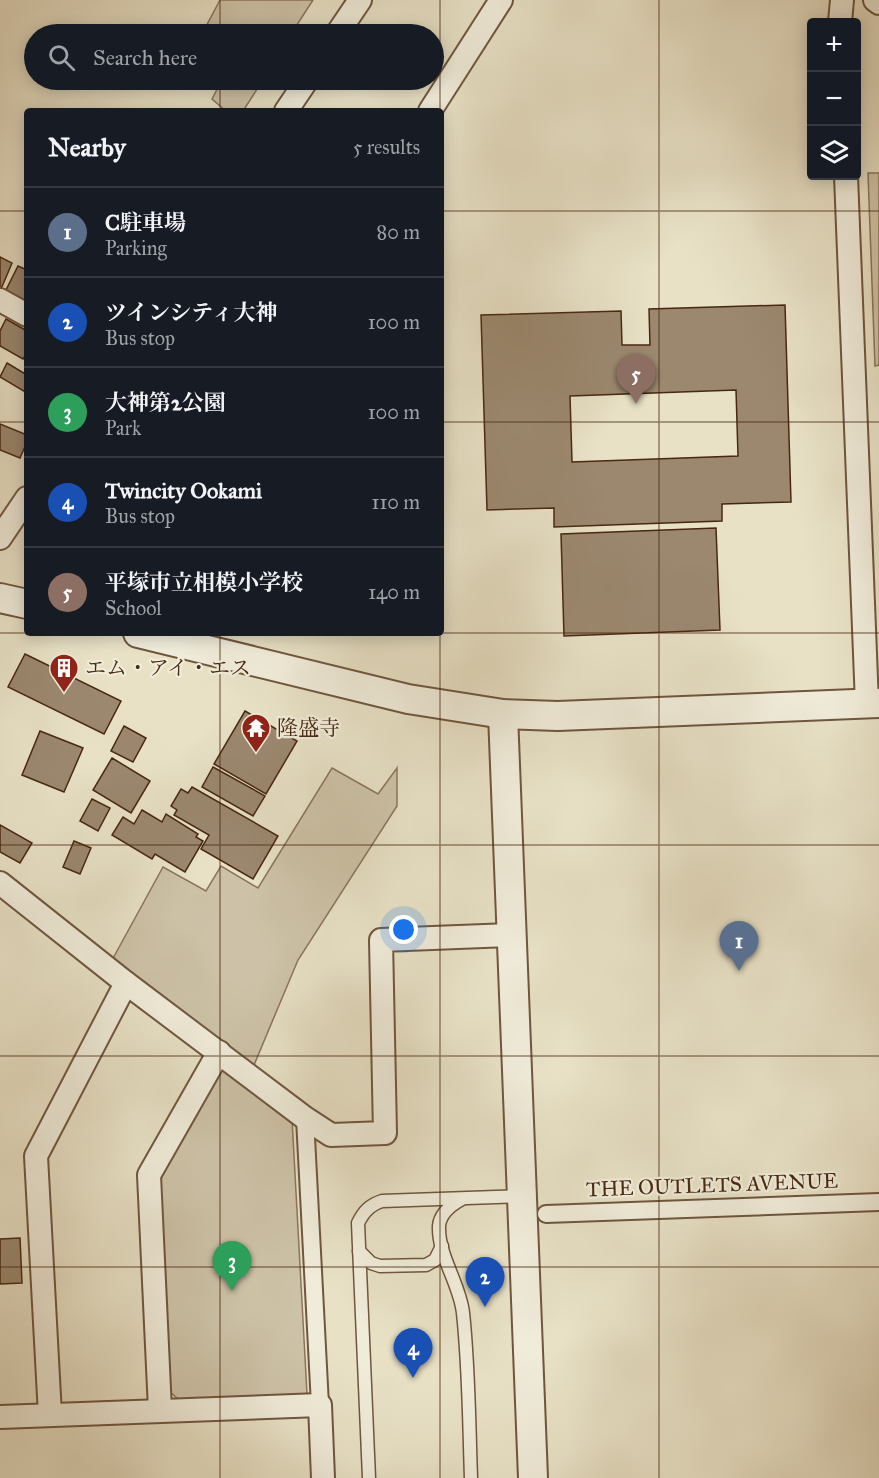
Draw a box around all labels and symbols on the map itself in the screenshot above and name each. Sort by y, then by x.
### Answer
pin: 5 [616,354,656,404]
building icon: エム・アイ・エス [48,652,80,694]
place label: エム・アイ・エス [85,655,251,681]
temple icon: 隆盛寺 [240,712,272,754]
place label: 隆盛寺 [277,715,340,741]
your location [389,915,418,944]
pin: 1 [720,922,758,971]
street label: THE OUTLETS AVENUE [586,1168,838,1202]
pin: 3 [212,1242,252,1291]
pin: 2 [466,1258,504,1307]
pin: 4 [394,1328,432,1378]

